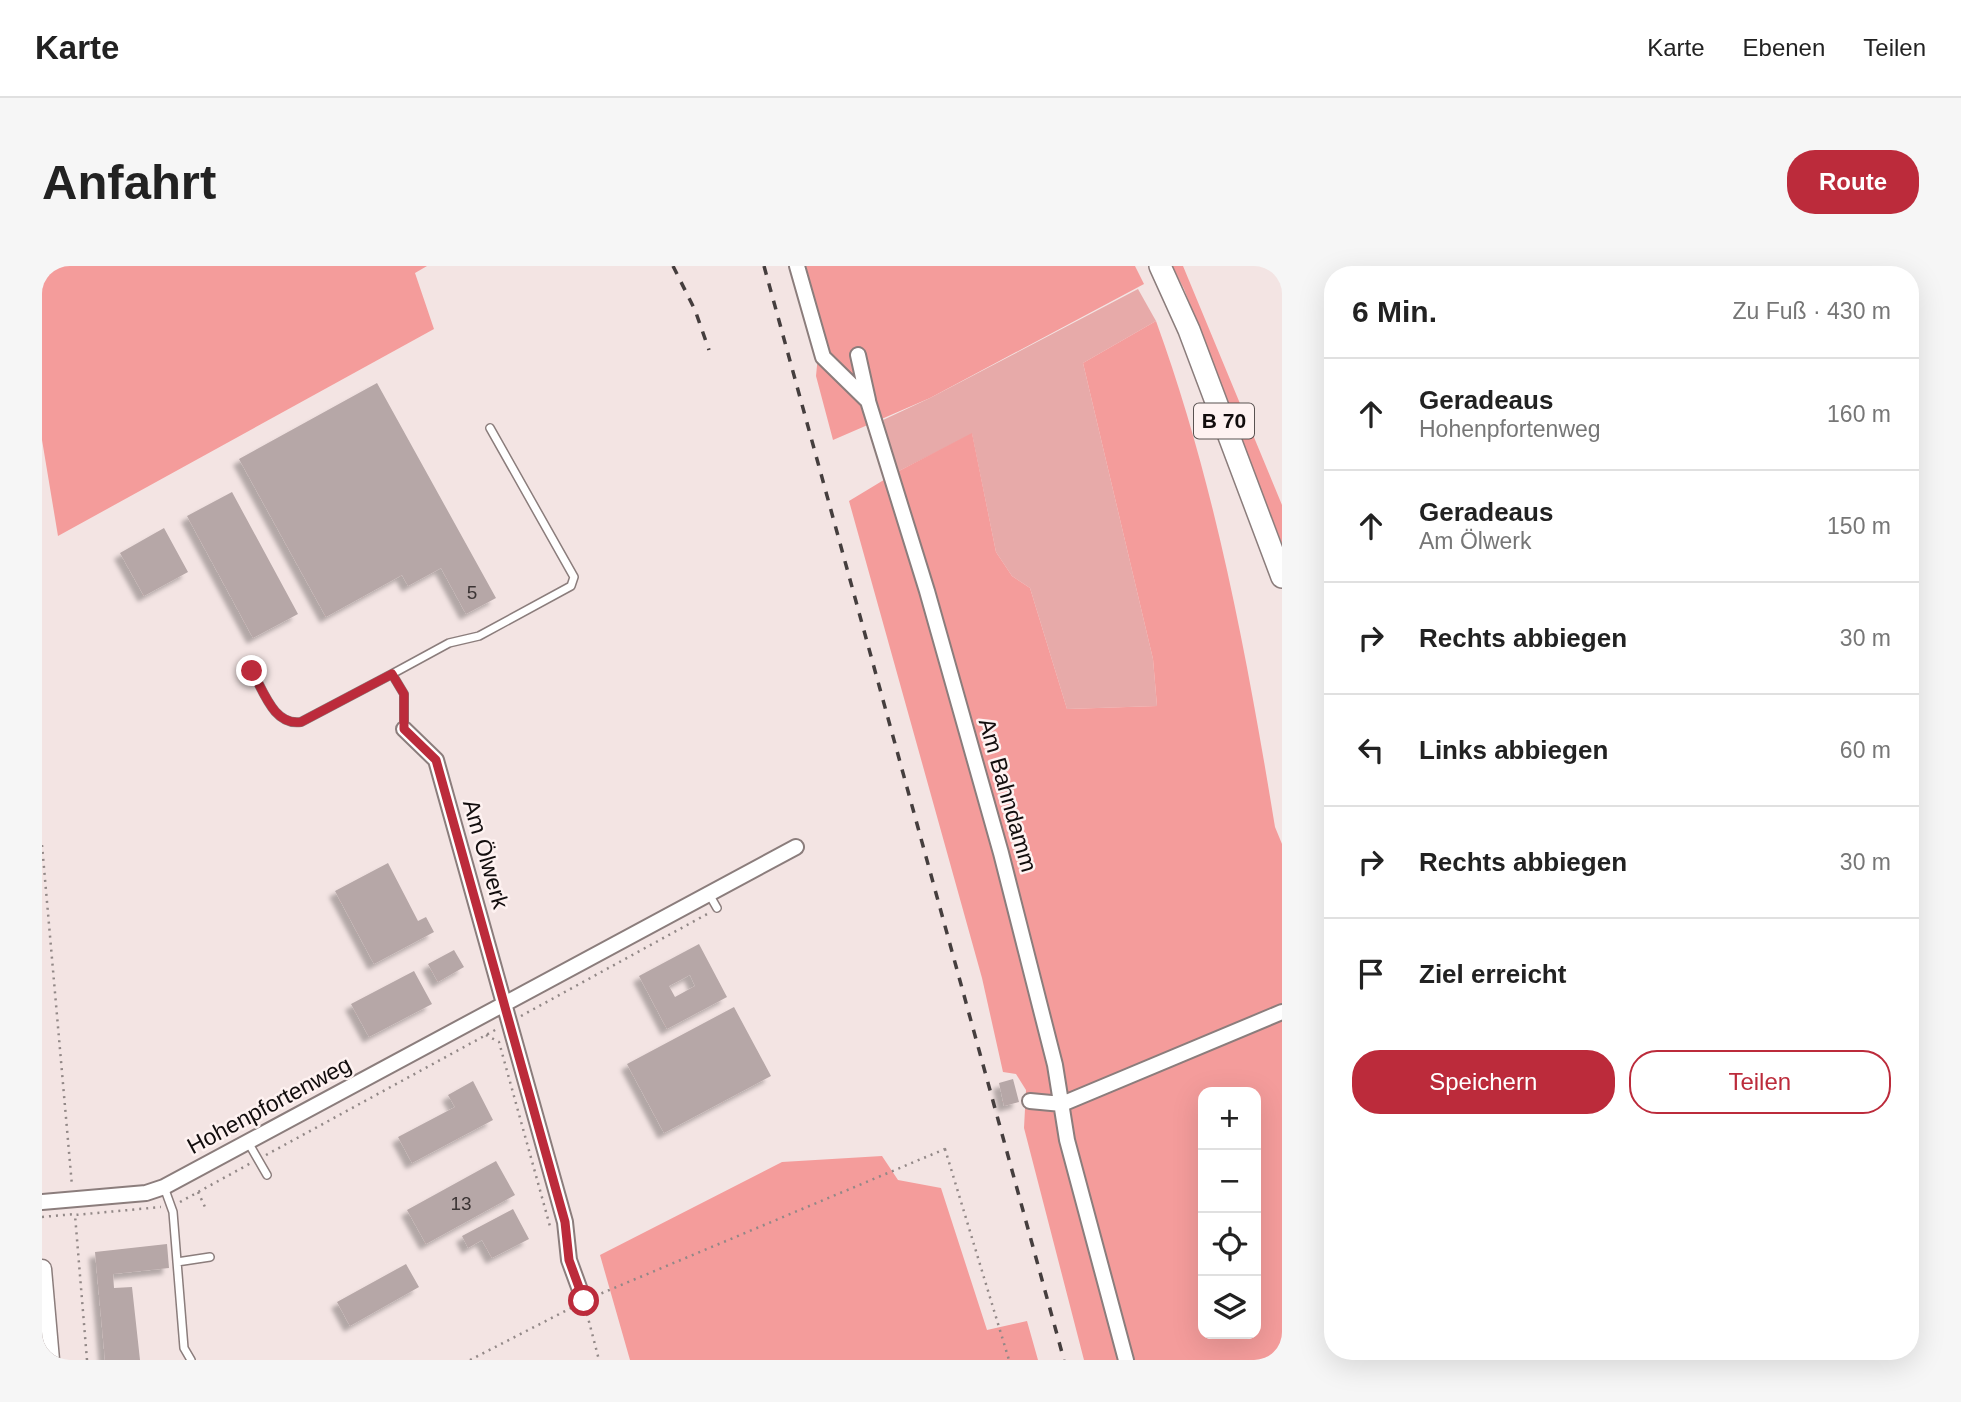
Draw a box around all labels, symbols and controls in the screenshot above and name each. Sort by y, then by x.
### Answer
text: Karte [35,29,119,66]
text: Karte [1647,34,1705,61]
text: Ebenen [1743,34,1825,61]
text: Teilen [1863,34,1926,61]
button: Route [1787,150,1919,214]
text: Anfahrt [42,155,216,209]
text: 6 Min. [1352,295,1437,328]
text: Zu Fuß · 430 m [1733,298,1891,324]
text: Geradeaus [1419,385,1553,415]
icon: ahead [1352,395,1390,433]
text: 160 m [1827,401,1891,427]
road number: B 70 [1194,404,1254,438]
text: Hohenpfortenweg [1419,416,1601,442]
text: Geradeaus [1419,497,1553,527]
icon: ahead [1352,507,1390,545]
text: 150 m [1827,513,1891,539]
text: Am Ölwerk [1419,528,1531,554]
house number: 5 [467,582,477,603]
icon: right [1352,619,1390,657]
text: Rechts abbiegen [1419,623,1627,653]
text: 30 m [1840,625,1891,651]
route end [236,655,267,686]
street label: Am Bahndamm [974,715,1042,875]
icon: left [1352,731,1390,769]
text: Links abbiegen [1419,735,1608,765]
text: 60 m [1840,737,1891,763]
street label: Am Ölwerk [458,796,514,912]
icon: right [1352,843,1390,881]
text: Rechts abbiegen [1419,847,1627,877]
text: 30 m [1840,849,1891,875]
icon: arrive [1352,955,1390,993]
text: Ziel erreicht [1419,959,1566,989]
button: Speichern [1352,1050,1615,1114]
button: Teilen [1629,1050,1891,1114]
street label: Hohenpfortenweg [183,1051,355,1159]
map controls [1198,1087,1261,1339]
button: + [1198,1087,1261,1150]
button: − [1198,1150,1261,1213]
house number: 13 [450,1193,472,1214]
button: locate [1198,1213,1261,1276]
button: layers [1198,1276,1261,1339]
route start [568,1285,599,1316]

